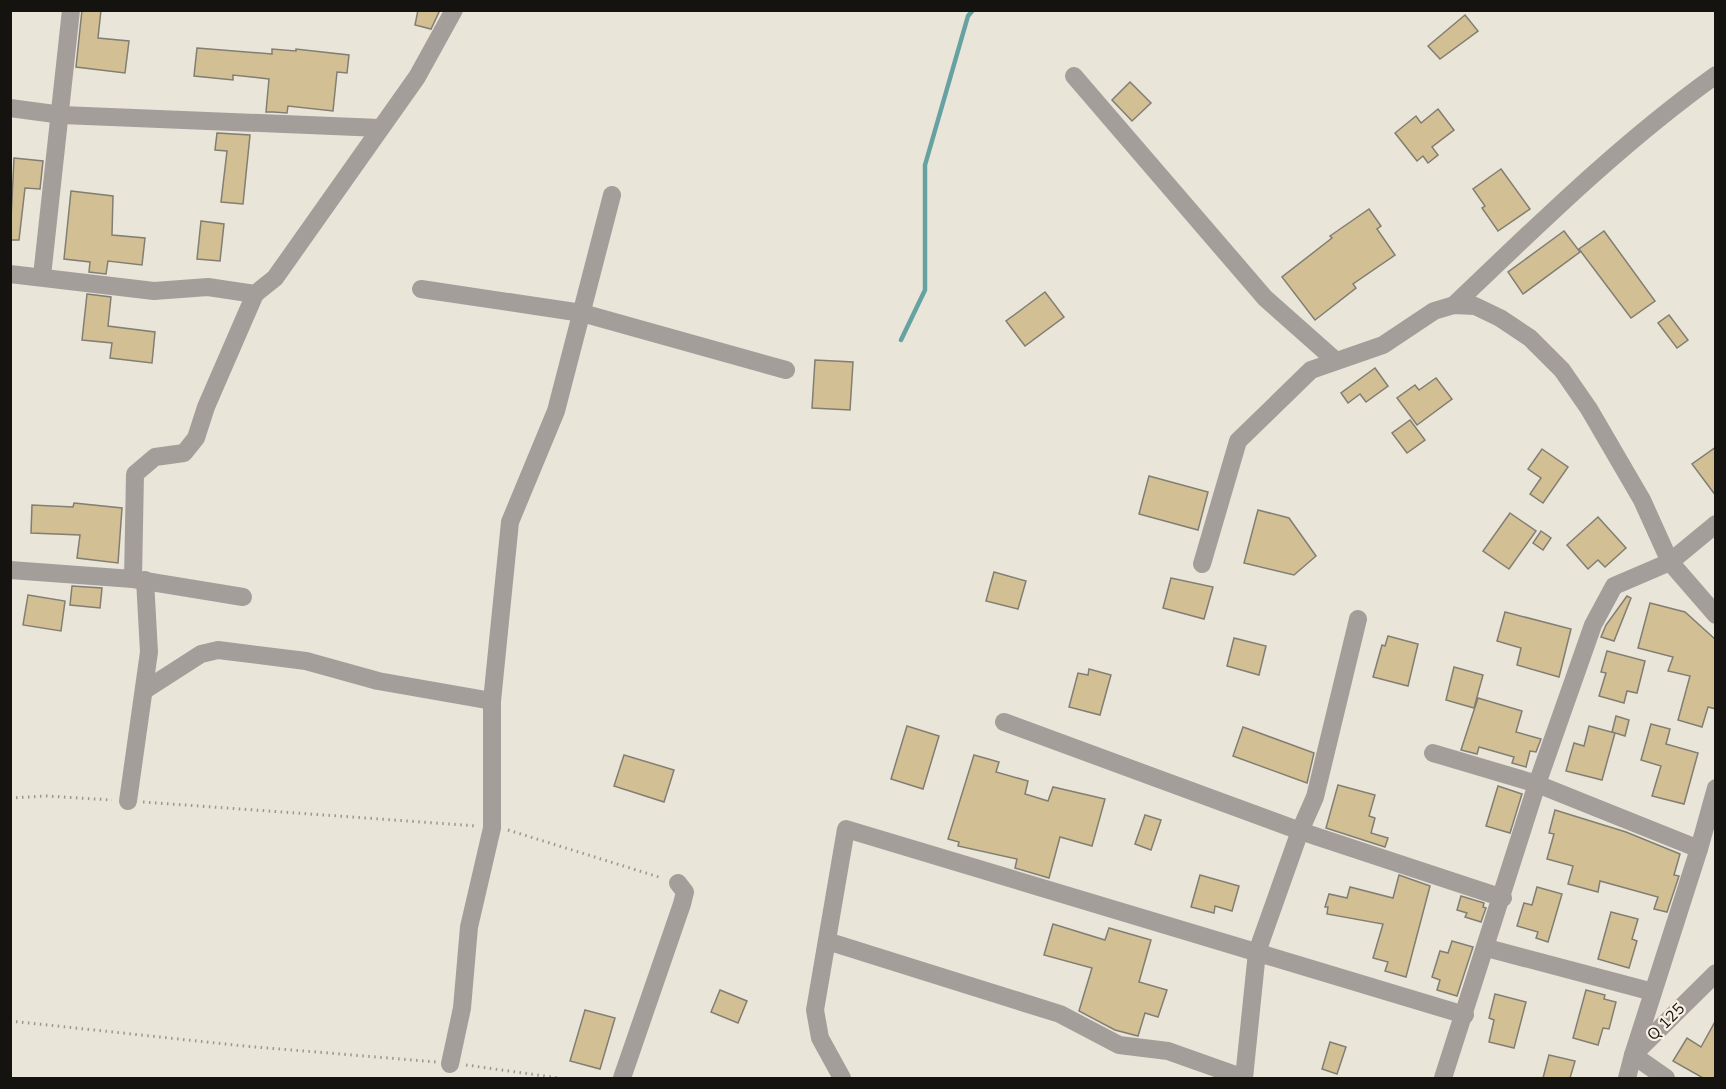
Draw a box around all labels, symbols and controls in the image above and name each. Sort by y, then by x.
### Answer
street label: Q 125 [1642,998,1690,1046]

